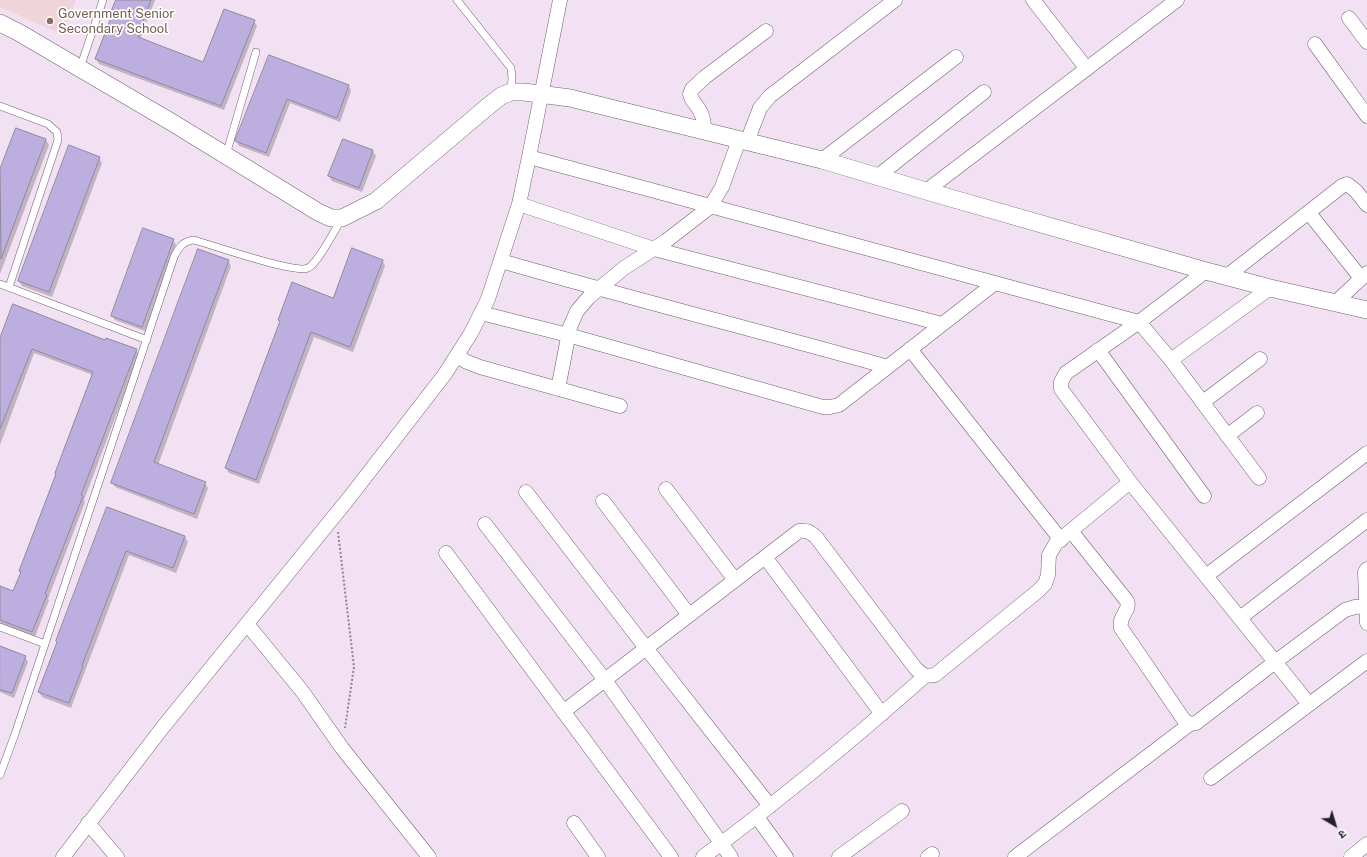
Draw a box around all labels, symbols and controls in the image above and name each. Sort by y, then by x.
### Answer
place label: Government Senior Secondary School [58,6,174,37]
marker: Government Senior Secondary School [45,16,55,26]
north arrow [1315,805,1355,845]
text: उ [1336,828,1349,841]

